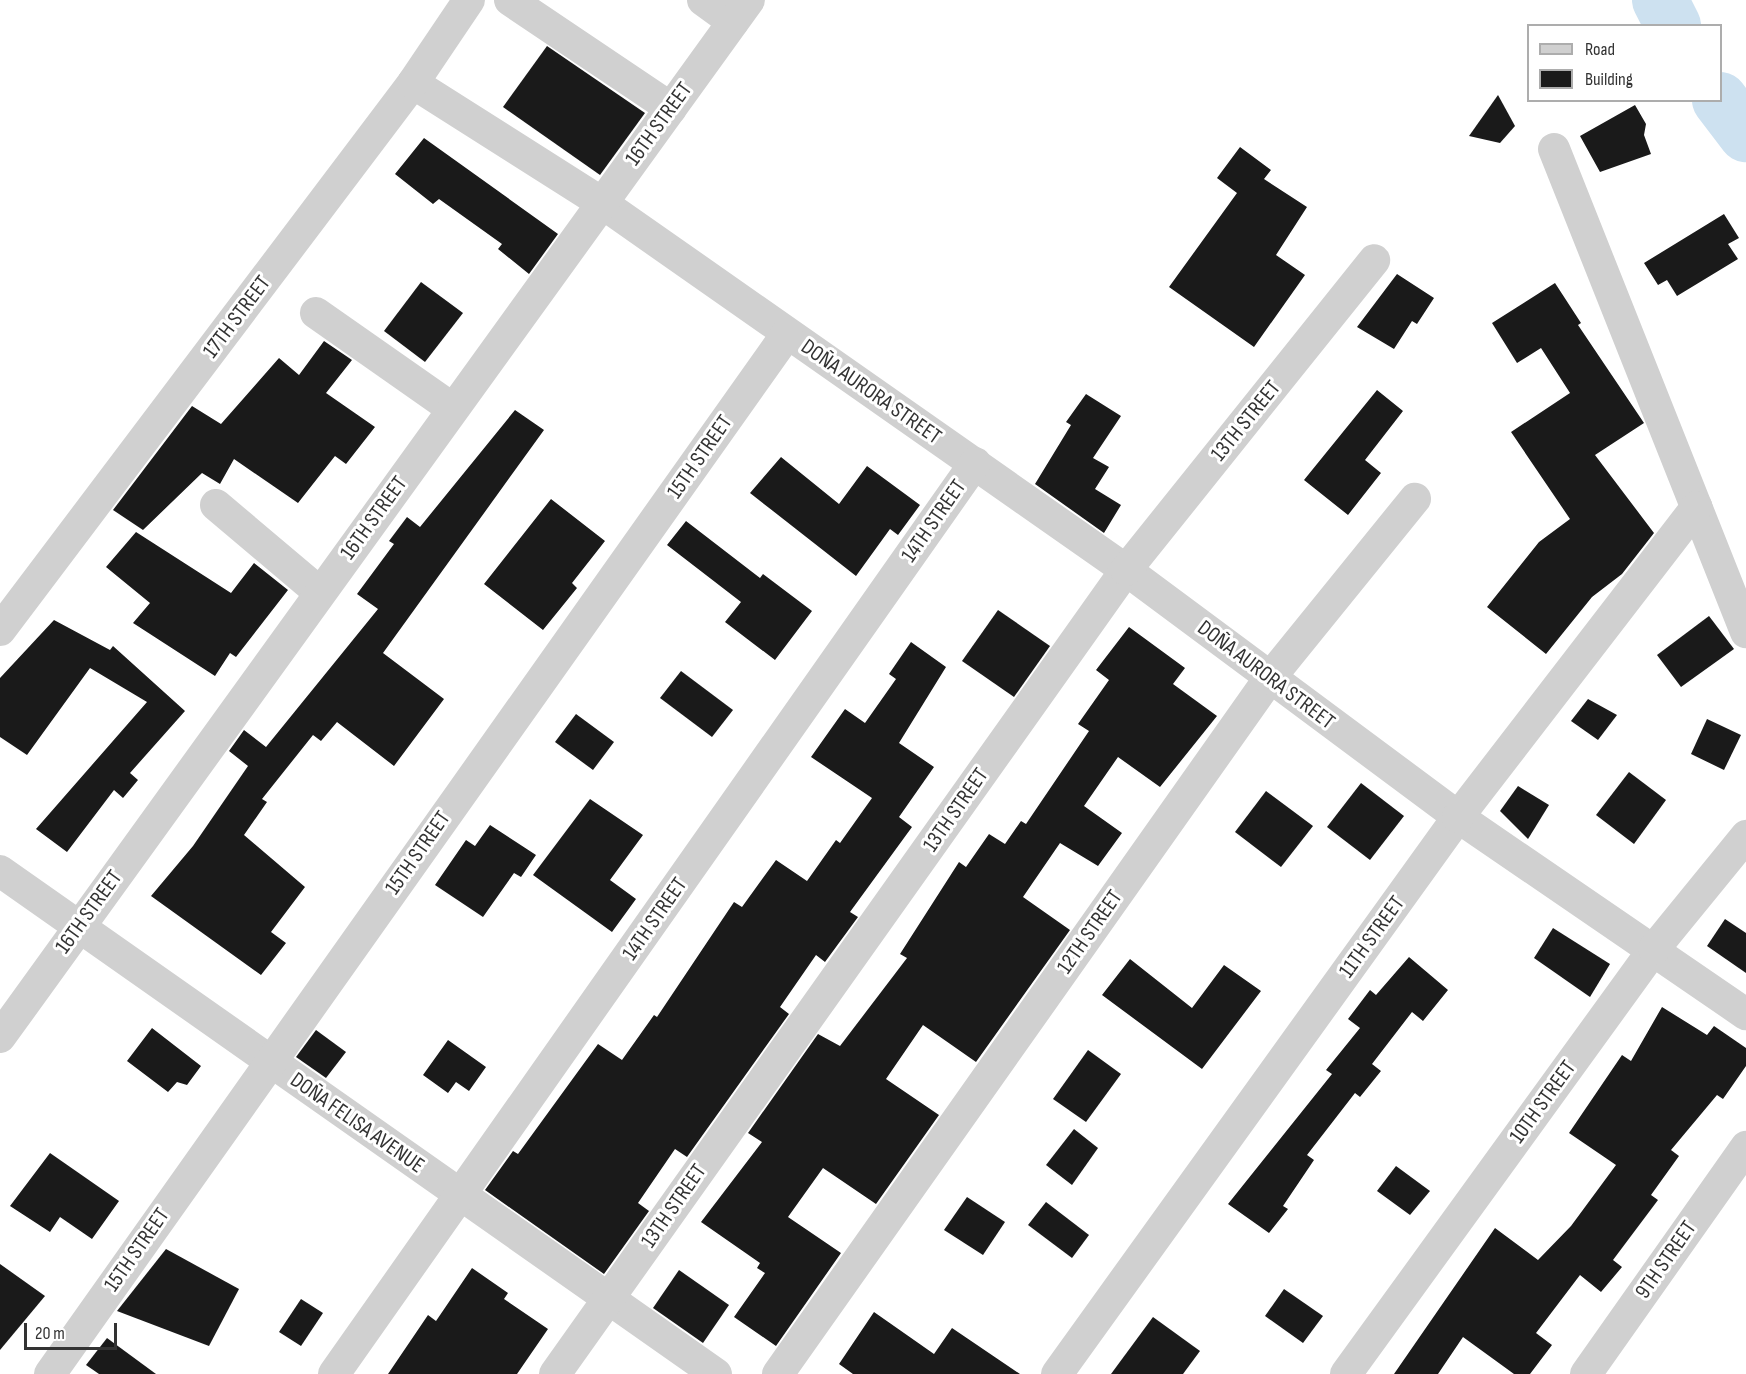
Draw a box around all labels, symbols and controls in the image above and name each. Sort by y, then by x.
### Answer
legend [1527,24,1722,102]
text: Road [1585,39,1615,60]
text: Building [1585,69,1633,90]
street label: 16TH STREET [620,77,698,171]
street label: 17TH STREET [198,271,276,363]
street label: DOÑA AURORA STREET [796,334,946,450]
street label: 13TH STREET [1206,375,1286,467]
street label: 15TH STREET [662,410,738,504]
street label: 16TH STREET [335,471,413,565]
street label: 14TH STREET [896,475,972,567]
street label: DOÑA AURORA STREET [1192,615,1340,735]
street label: 13TH STREET [918,763,994,857]
street label: 15TH STREET [380,806,456,900]
street label: 16TH STREET [50,865,128,959]
street label: 14TH STREET [617,873,693,965]
street label: 12TH STREET [1052,885,1128,979]
street label: 11TH STREET [1334,891,1410,983]
street label: 10TH STREET [1504,1055,1582,1149]
street label: DOÑA FELISA AVENUE [285,1067,429,1179]
street label: 13TH STREET [636,1159,712,1253]
street label: 15TH STREET [99,1203,175,1297]
street label: 9TH STREET [1630,1216,1702,1304]
scale bar [27,1311,120,1349]
text: 20 m [35,1323,65,1344]

